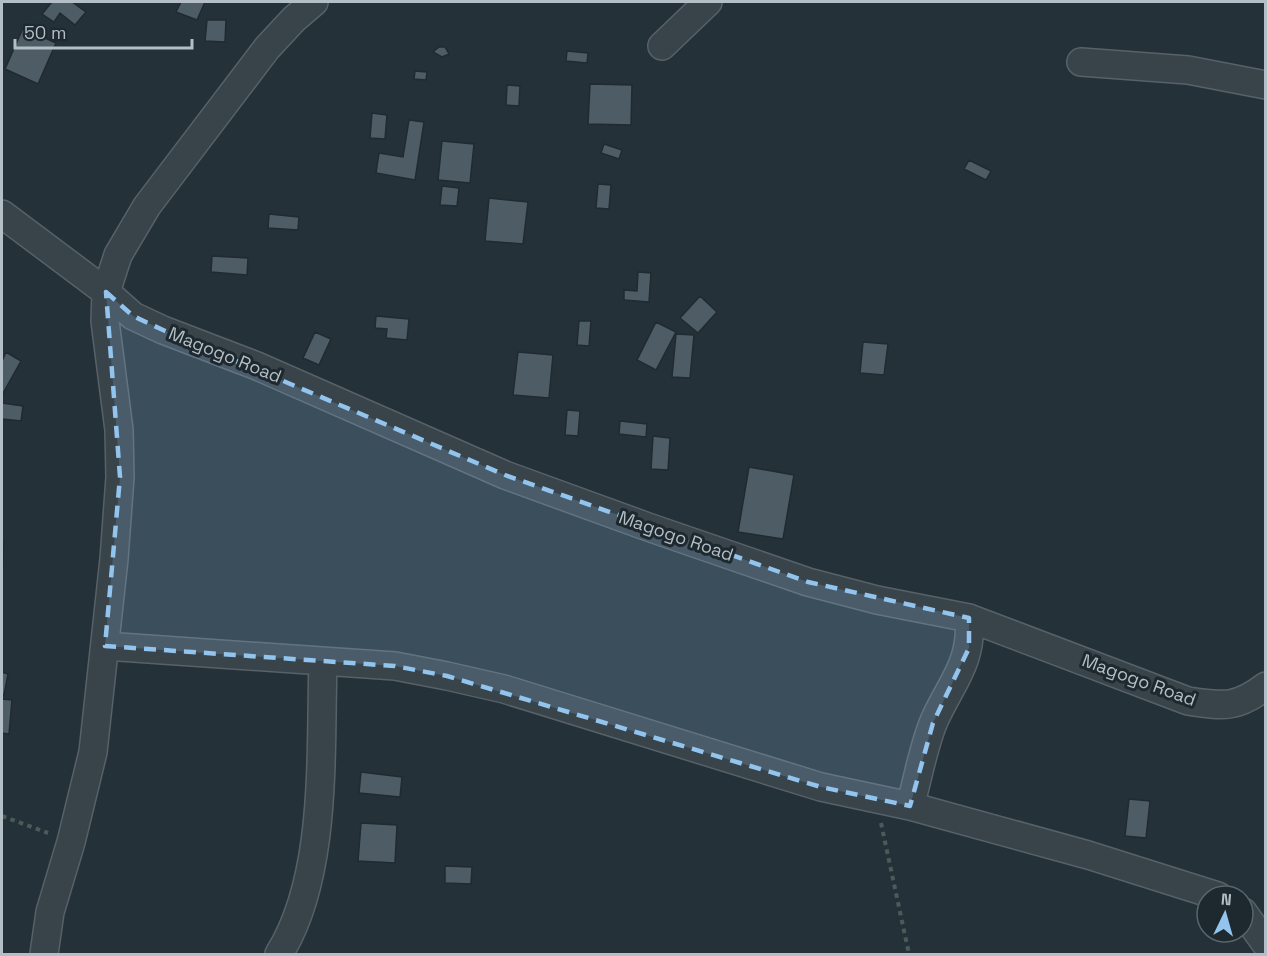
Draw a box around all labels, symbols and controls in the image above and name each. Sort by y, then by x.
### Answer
scale bar [15,12,192,50]
text: 50 m [24,21,66,44]
street label: Magogo Road [165,321,285,388]
street label: Magogo Road [616,505,737,566]
street label: Magogo Road [1079,648,1199,711]
north arrow [1195,884,1255,944]
text: N [1220,889,1233,910]

